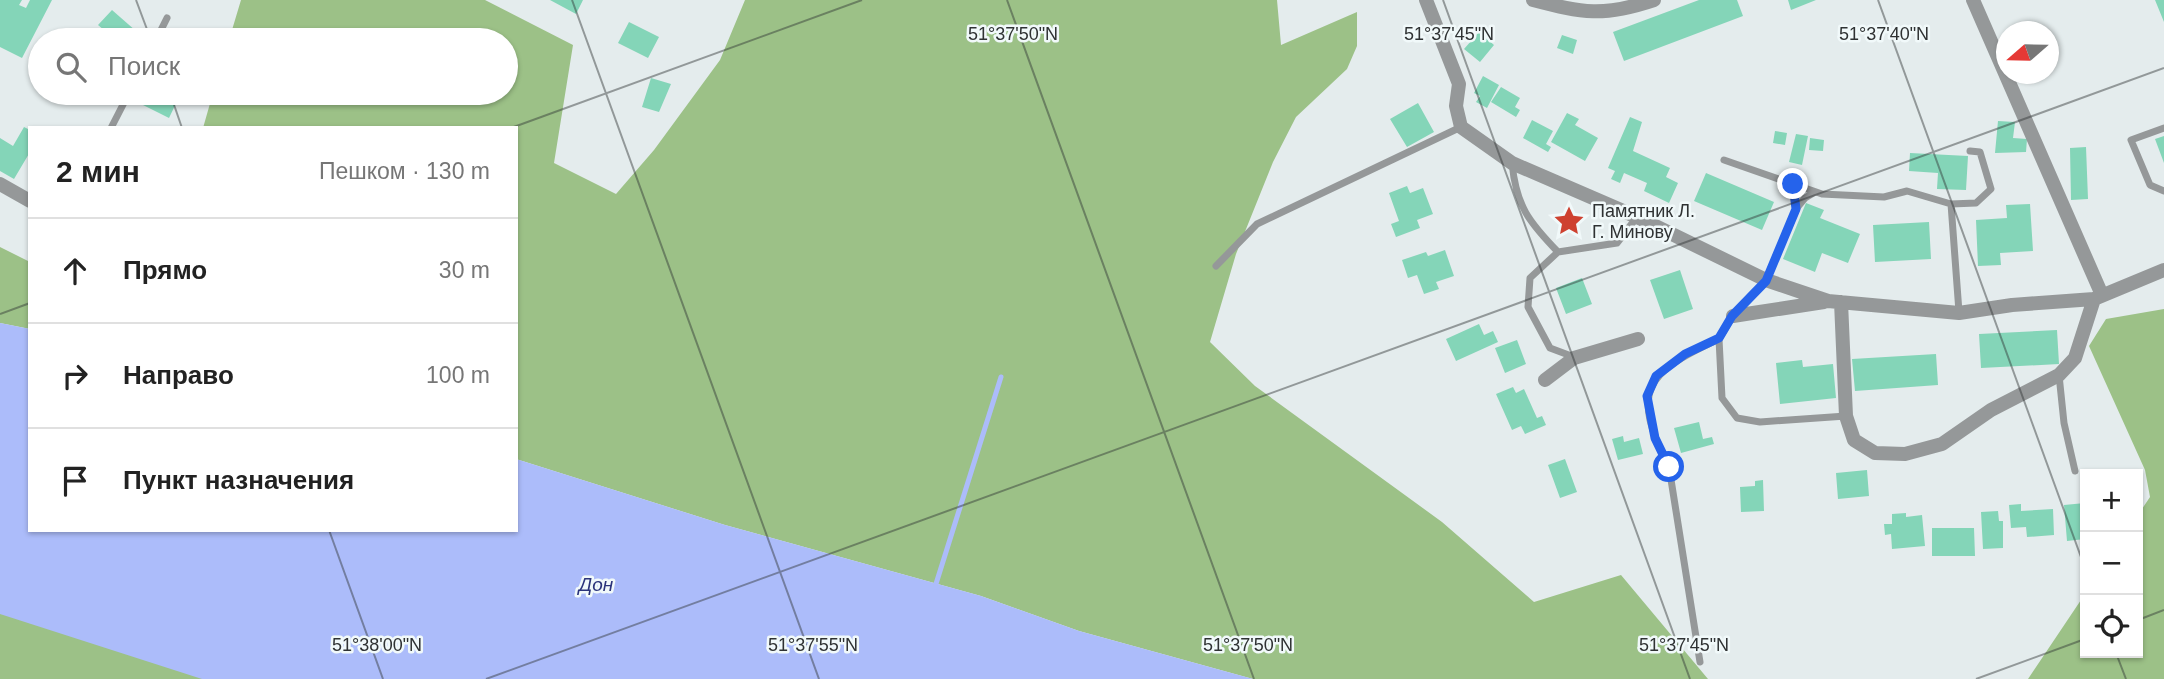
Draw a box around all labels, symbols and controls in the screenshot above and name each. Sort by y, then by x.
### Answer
north arrow [1996,21,2059,84]
text: 51°37'50"N [968,24,1058,44]
text: 51°37'45"N [1404,24,1494,44]
text: 51°37'40"N [1839,24,1929,44]
search box [28,28,518,105]
icon: search [52,48,90,86]
text: Поиск [108,51,180,81]
text: 2 мин [56,155,140,188]
text: Пешком · 130 m [319,158,490,184]
route end [1777,168,1808,199]
place label: Памятник Л. Г. Минову [1592,201,1695,242]
place icon: Памятник Л. Г. Минову [1552,204,1586,238]
icon: ahead [56,252,94,290]
text: Прямо [123,255,207,285]
text: 30 m [439,257,490,283]
icon: right [56,357,94,395]
text: Направо [123,360,234,390]
text: 100 m [426,362,490,388]
route start [1653,451,1684,482]
icon: arrive [56,462,94,500]
text: Пункт назначения [123,465,354,495]
map controls [2080,469,2143,658]
button: + [2080,469,2143,532]
button: − [2080,532,2143,595]
water label: Дон [577,574,614,595]
button: locate [2080,595,2143,658]
text: 51°38'00"N [332,635,422,655]
text: 51°37'55"N [768,635,858,655]
text: 51°37'50"N [1203,635,1293,655]
text: 51°37'45"N [1639,635,1729,655]

